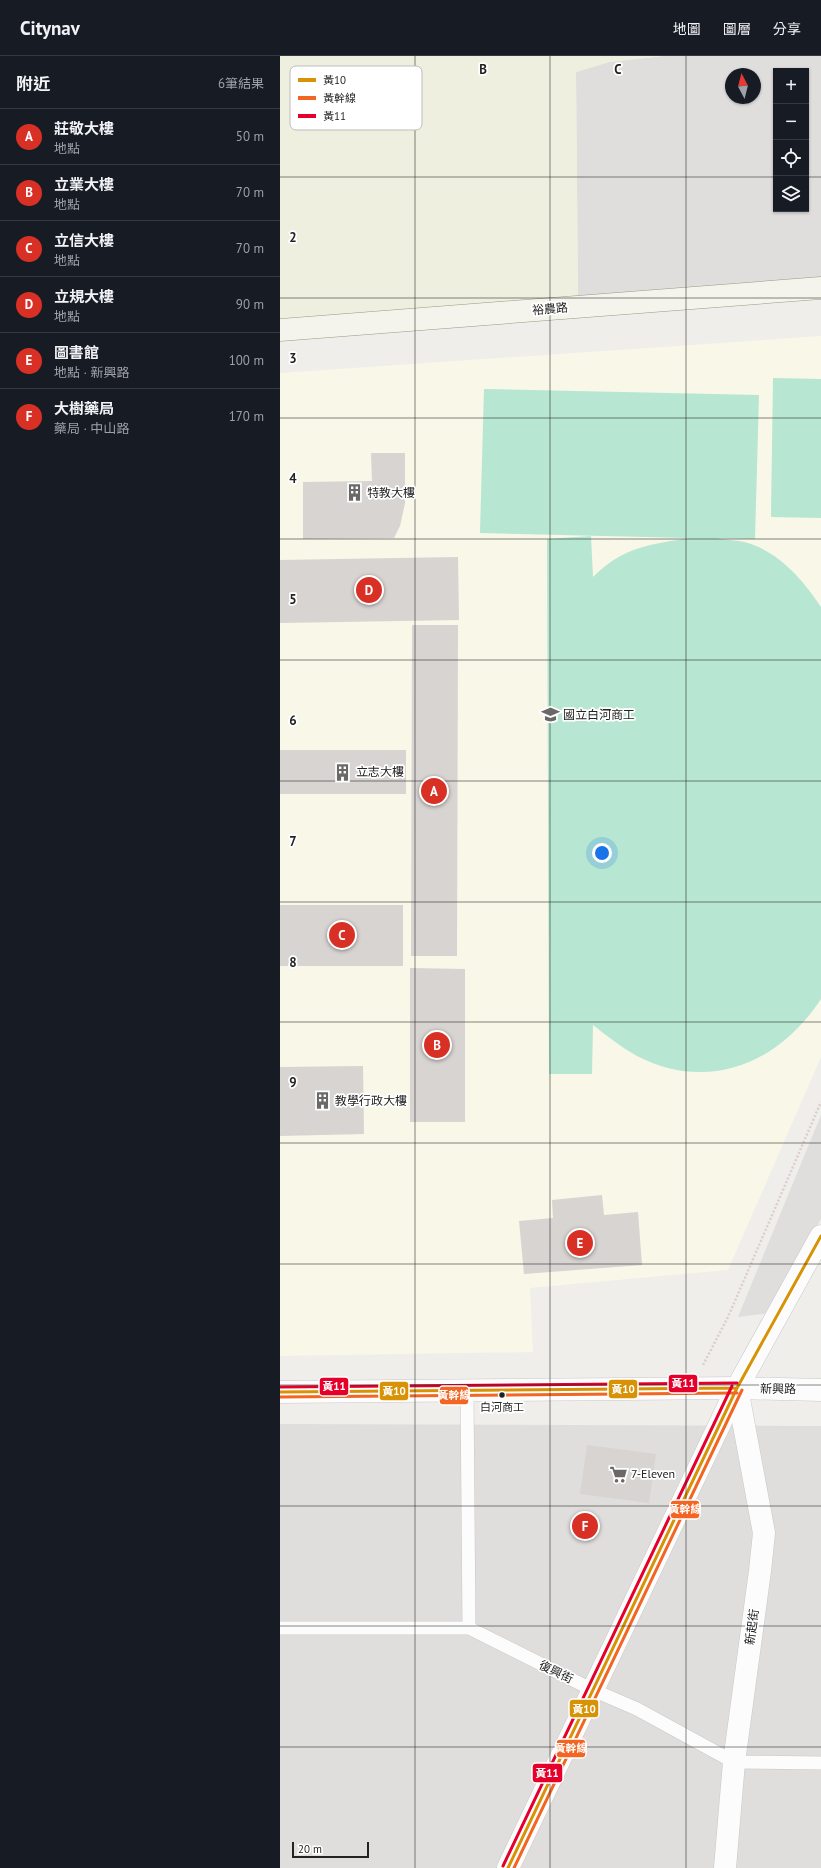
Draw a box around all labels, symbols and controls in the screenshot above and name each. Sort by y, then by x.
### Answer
text: Citynav [20,16,80,40]
text: 地圖 [673,20,701,38]
text: 圖層 [723,20,751,38]
text: 分享 [773,20,801,38]
text: B [479,61,487,78]
text: C [614,61,622,78]
legend [290,66,422,130]
north arrow [725,68,761,104]
map controls [773,68,809,212]
button: + [773,68,809,104]
text: 附近 [16,73,50,95]
text: 黃10 [323,73,346,87]
text: 6筆結果 [218,75,264,92]
text: 黃幹線 [323,91,356,105]
button: − [773,104,809,140]
text: 黃11 [323,109,346,123]
text: 莊敬大樓 [54,119,114,138]
text: A [25,128,33,145]
text: 50 m [236,128,264,145]
text: 地點 [54,140,80,157]
button: locate [773,140,809,176]
text: 立業大樓 [54,175,114,194]
button: layers [773,176,809,212]
text: B [25,184,33,201]
text: 70 m [236,184,264,201]
text: 地點 [54,196,80,213]
text: 2 [289,229,297,246]
text: 立信大樓 [54,231,114,250]
text: C [25,240,33,257]
text: 70 m [236,240,264,257]
text: 地點 [54,252,80,269]
text: 立規大樓 [54,287,114,306]
text: D [25,296,33,313]
text: 90 m [236,296,264,313]
street label: 裕農路 [531,299,569,318]
text: 地點 [54,308,80,325]
text: 圖書館 [54,343,99,362]
text: 3 [289,350,297,367]
text: E [26,352,32,369]
text: 100 m [229,352,264,369]
text: 地點 · 新興路 [54,364,129,381]
text: 大樹藥局 [54,399,114,418]
text: F [26,408,32,425]
text: 170 m [229,408,264,425]
text: 藥局 · 中山路 [54,420,129,437]
text: 4 [289,470,297,487]
building icon: 特教大樓 [344,483,364,503]
place label: 特教大樓 [367,485,415,500]
pin: D [356,575,382,605]
text: 5 [289,591,297,608]
school or university icon: 國立白河商工 [540,705,560,725]
place label: 國立白河商工 [563,707,635,722]
text: 6 [289,712,297,729]
building icon: 立志大樓 [333,762,353,782]
place label: 立志大樓 [356,764,404,779]
pin: A [421,776,447,806]
text: 7 [289,833,297,850]
your location [592,843,612,863]
pin: C [329,920,355,950]
text: 8 [289,954,297,971]
pin: B [424,1030,450,1060]
text: 9 [289,1074,297,1091]
building icon: 教學行政大樓 [312,1091,332,1111]
place label: 教學行政大樓 [335,1093,407,1108]
pin: E [567,1228,593,1258]
line badge: 黃11 [668,1374,698,1393]
text: 黃11 [671,1376,695,1390]
line badge: 黃11 [319,1377,349,1396]
text: 黃11 [322,1379,346,1393]
line badge: 黃10 [608,1379,638,1399]
line badge: 黃10 [379,1381,409,1401]
street label: 新興路 [760,1381,796,1396]
text: 黃10 [611,1382,635,1396]
text: 黃10 [382,1384,406,1398]
line badge: 黃幹線 [439,1386,469,1405]
text: 黃幹線 [438,1388,471,1402]
marker: 白河商工 [497,1390,507,1400]
place label: 白河商工 [480,1400,524,1414]
supermarket icon: 7-Eleven [608,1464,628,1484]
place label: 7-Eleven [631,1466,675,1481]
line badge: 黃幹線 [670,1500,700,1519]
text: 黃幹線 [669,1502,702,1516]
pin: F [572,1511,598,1541]
street label: 新起街 [742,1608,761,1646]
street label: 復興街 [537,1657,576,1686]
line badge: 黃10 [569,1699,599,1718]
text: 黃10 [572,1702,596,1716]
line badge: 黃幹線 [556,1739,586,1758]
text: 黃幹線 [555,1741,588,1755]
line badge: 黃11 [532,1763,563,1783]
text: 黃11 [535,1766,559,1780]
scale bar [292,1840,369,1859]
text: 20 m [298,1842,322,1856]

